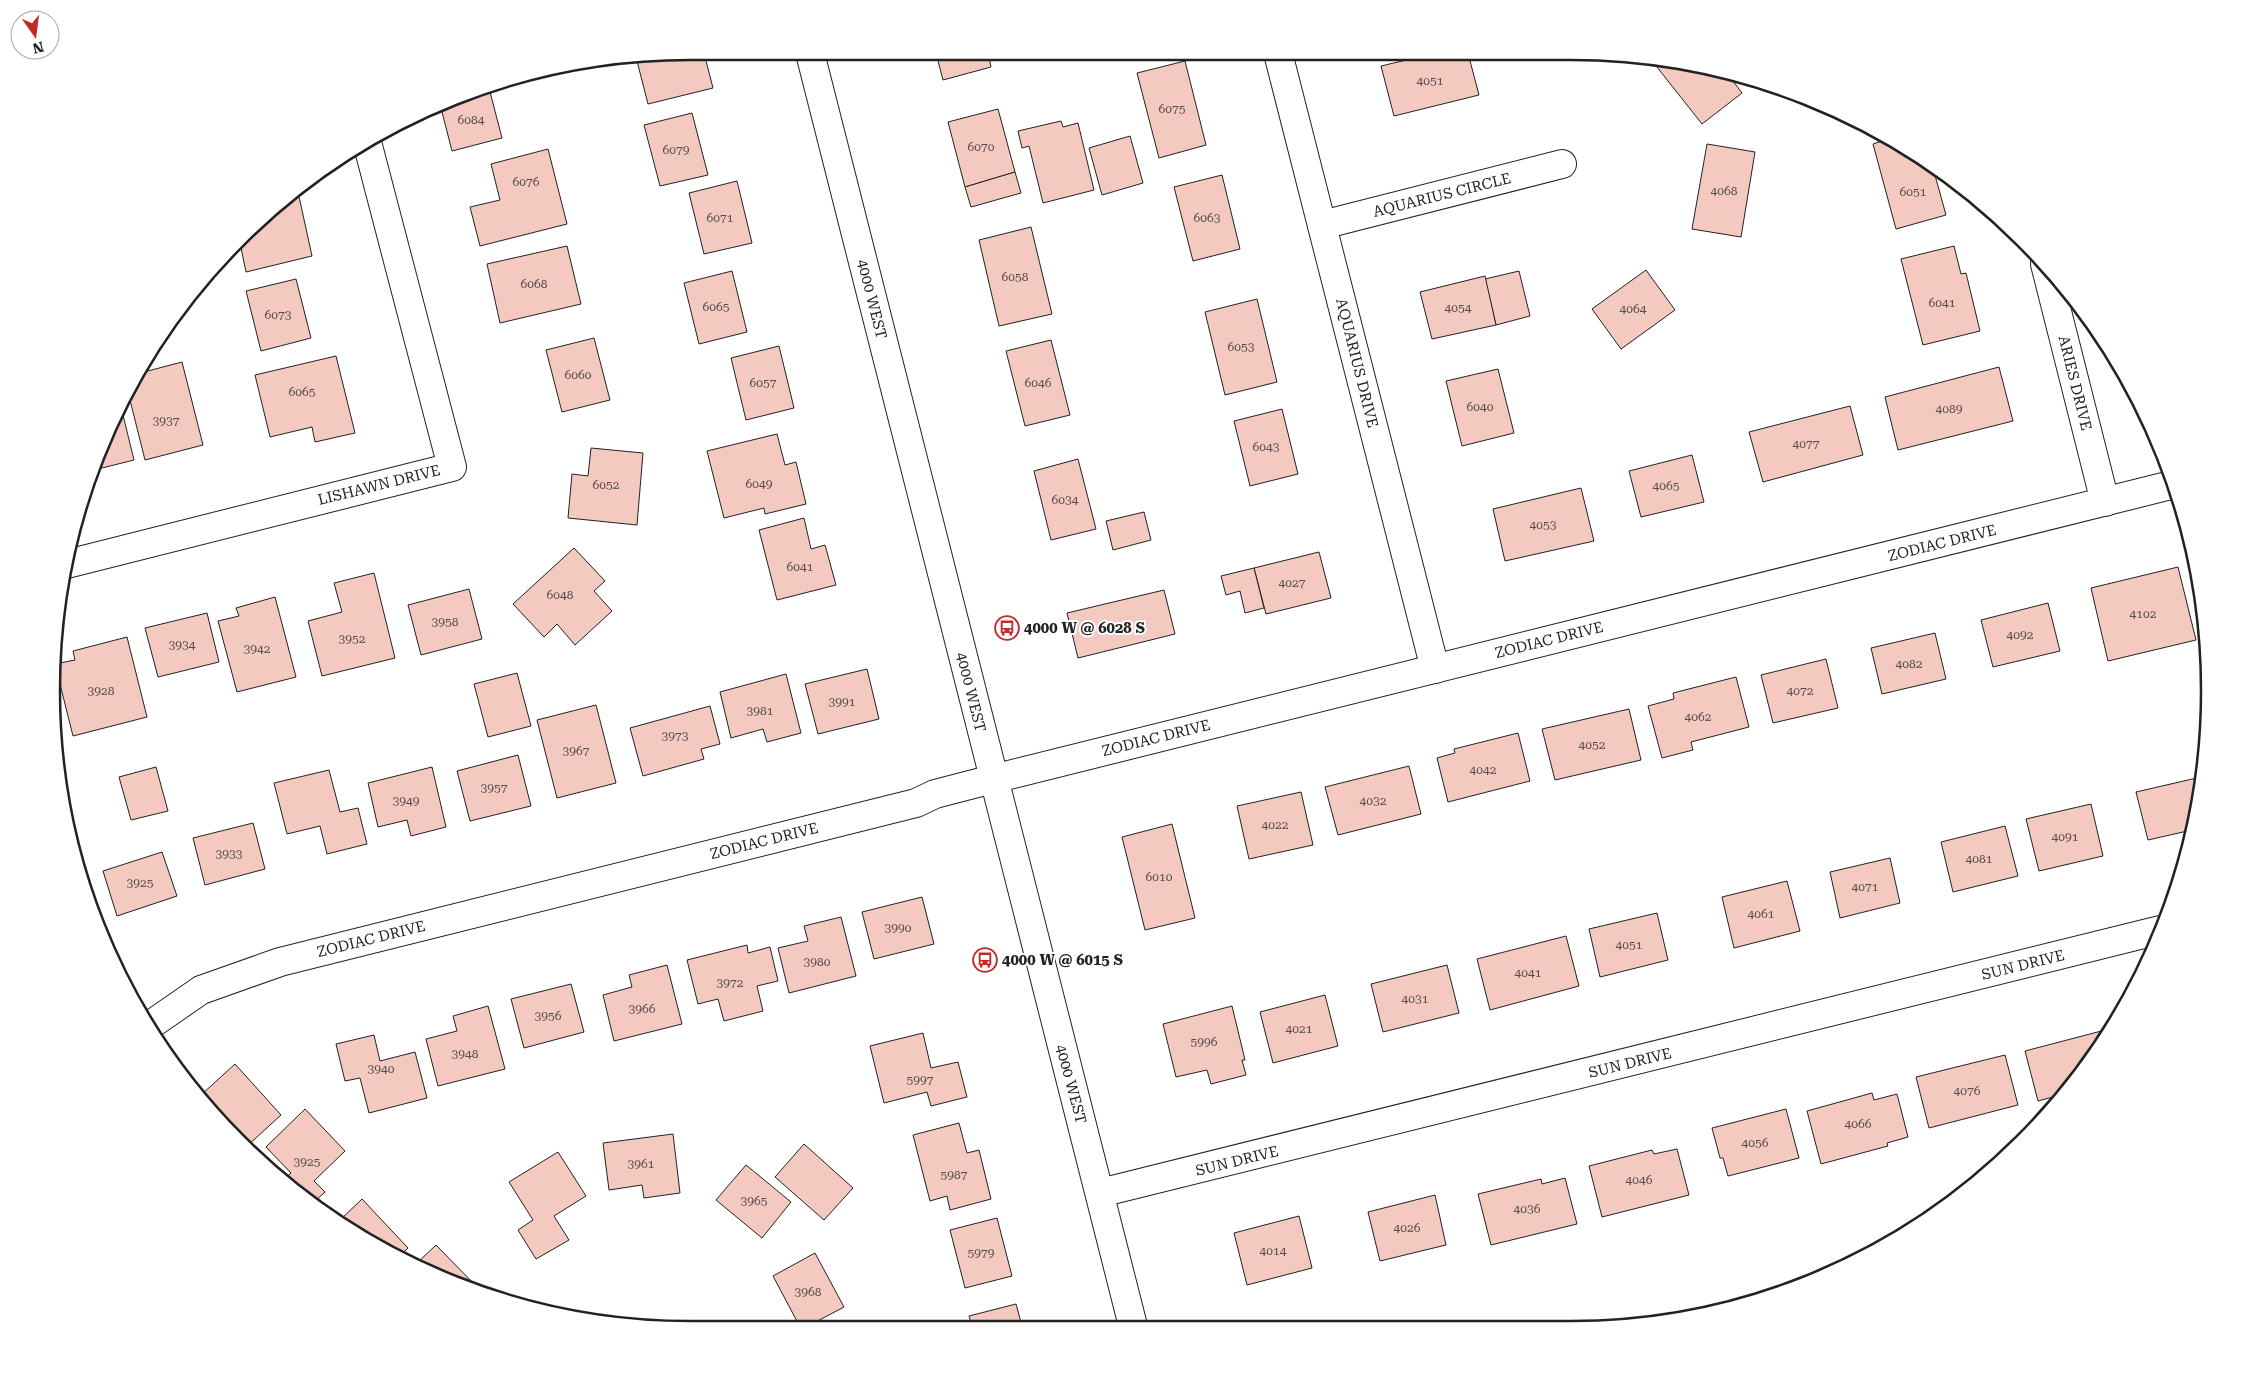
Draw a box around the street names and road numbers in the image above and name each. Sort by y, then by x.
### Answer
street label: AQUARIUS CIRCLE [1371,169,1513,221]
street label: 4000 WEST [853,257,891,341]
street label: AQUARIUS DRIVE [1332,296,1382,430]
street label: ARIES DRIVE [2055,334,2095,432]
street label: LISHAWN DRIVE [316,461,442,509]
street label: ZODIAC DRIVE [1886,521,1998,565]
street label: ZODIAC DRIVE [1493,618,1605,662]
street label: 4000 WEST [952,650,990,734]
street label: ZODIAC DRIVE [1100,716,1212,760]
street label: ZODIAC DRIVE [708,819,820,863]
street label: ZODIAC DRIVE [315,917,427,961]
street label: SUN DRIVE [1980,946,2066,984]
street label: 4000 WEST [1052,1042,1090,1126]
street label: SUN DRIVE [1587,1044,1673,1082]
street label: SUN DRIVE [1194,1142,1280,1180]

